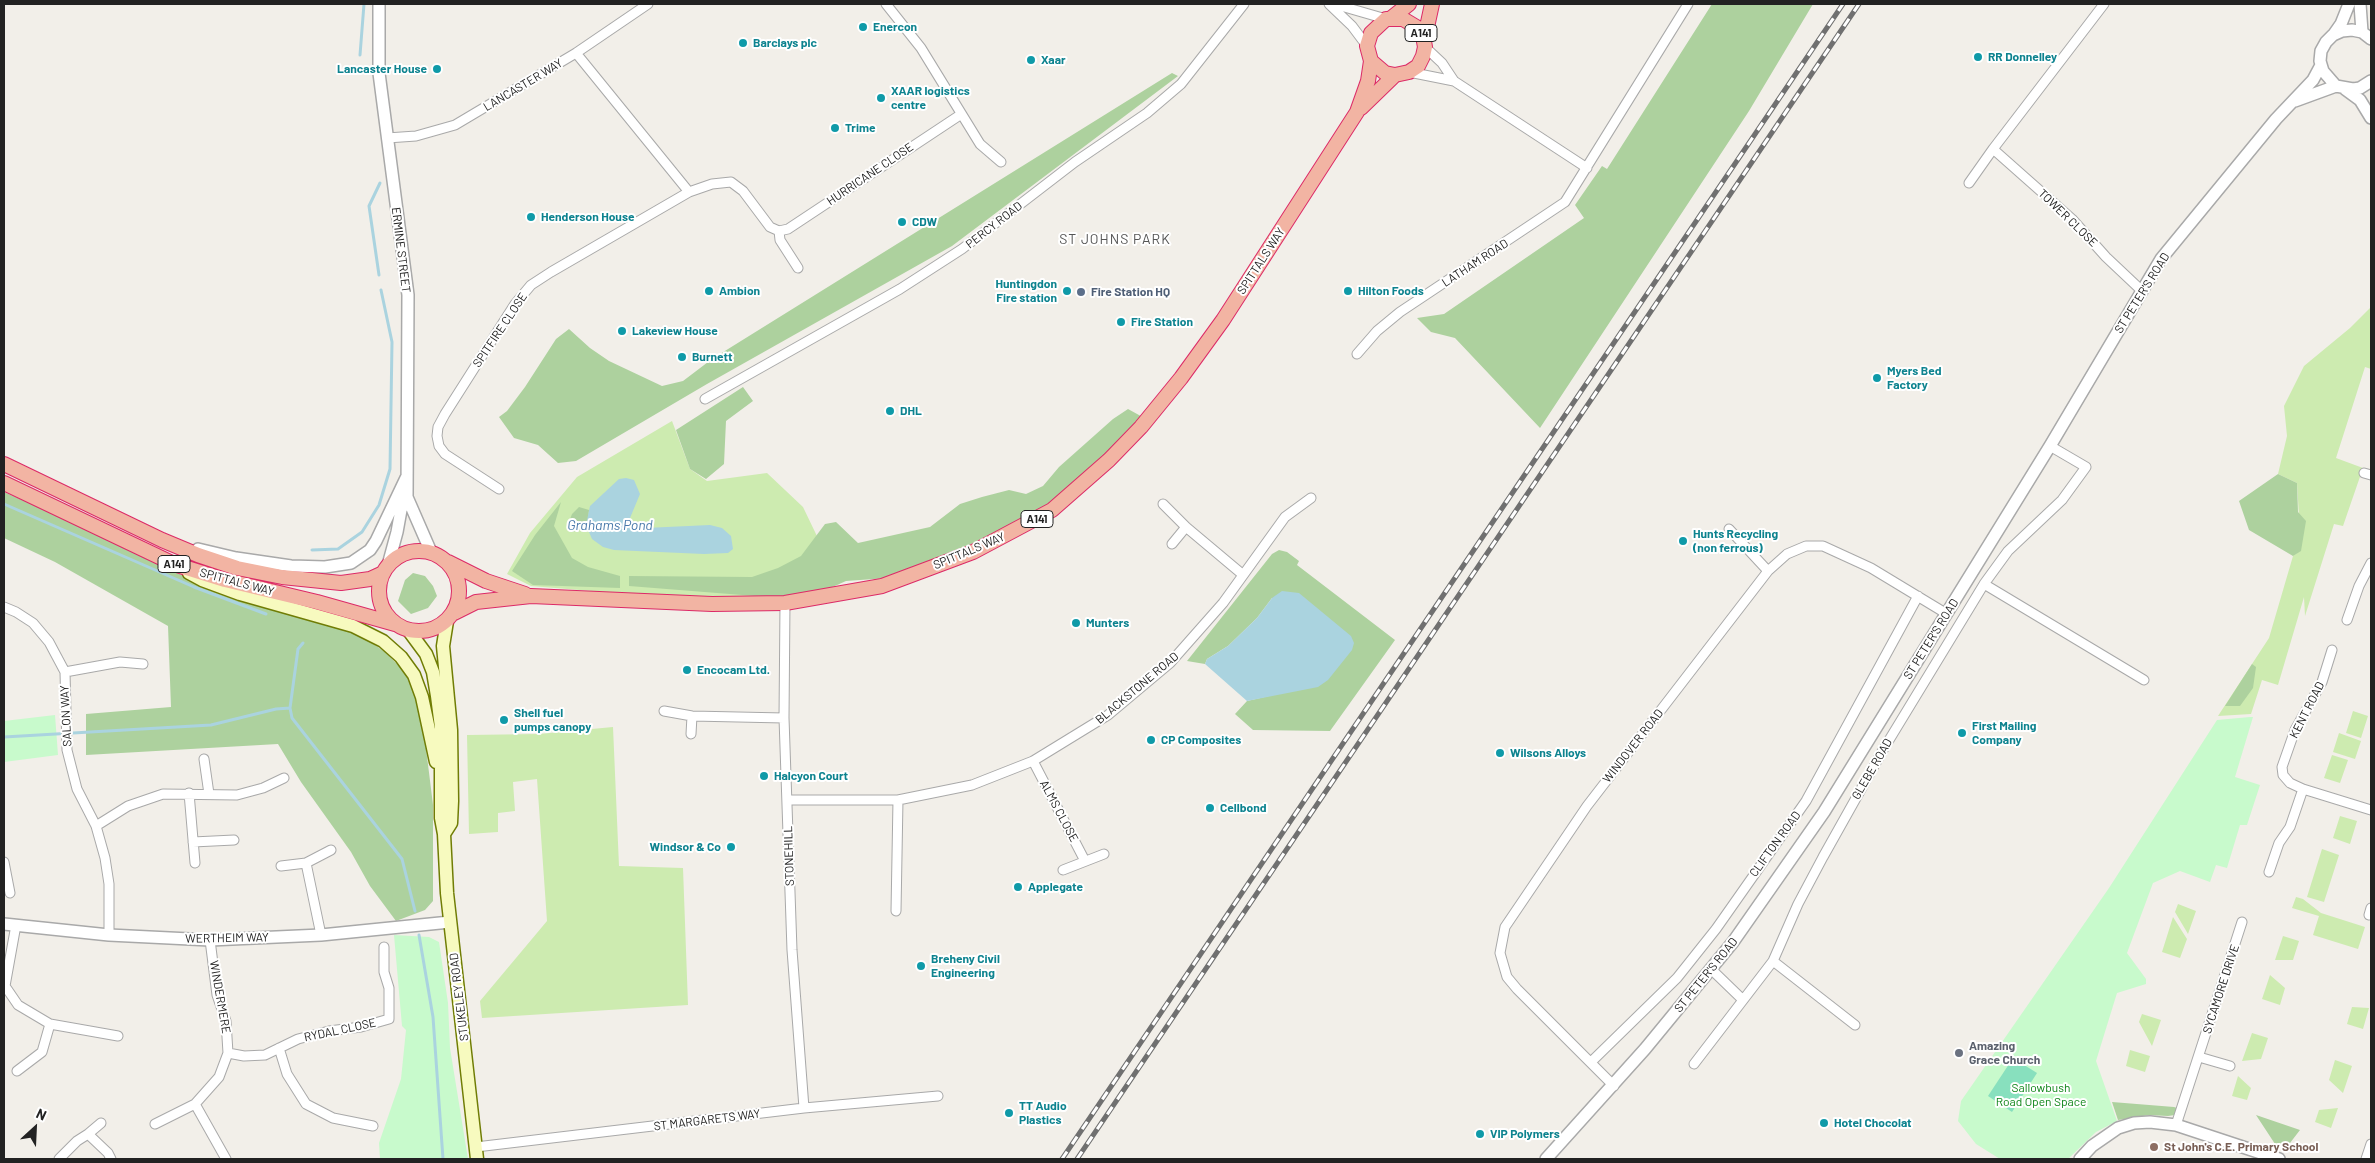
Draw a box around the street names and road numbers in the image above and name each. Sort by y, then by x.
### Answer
road number: A141 [1405,24,1437,42]
street label: LANCASTER WAY [481,56,565,114]
street label: HURRICANE CLOSE [824,140,916,208]
street label: TOWER CLOSE [2035,186,2101,250]
street label: PERCY ROAD [963,199,1025,251]
street label: ERMINE STREET [389,206,413,294]
street label: SPITTALS WAY [1234,225,1288,297]
street label: LATHAM ROAD [1439,236,1511,290]
street label: ST PETER'S ROAD [2111,250,2173,336]
street label: SPITFIRE CLOSE [470,290,530,370]
road number: A141 [1021,510,1053,528]
street label: SPITTALS WAY [931,529,1007,573]
road number: A141 [158,556,190,572]
street label: SPITTALS WAY [198,565,276,599]
street label: ST PETER'S ROAD [1900,596,1962,682]
street label: BLACKSTONE ROAD [1093,649,1181,727]
street label: KENT ROAD [2287,679,2327,741]
street label: SALON WAY [57,685,75,747]
street label: WINDOVER ROAD [1600,706,1666,786]
street label: GLEBE ROAD [1849,736,1895,802]
street label: ALMS CLOSE [1037,778,1081,844]
street label: CLIFTON ROAD [1746,808,1804,880]
street label: STONEHILL [781,826,797,886]
street label: WERTHEIM WAY [185,930,269,946]
street label: ST PETER'S ROAD [1671,935,1741,1015]
street label: SYCAMORE DRIVE [2200,943,2242,1035]
street label: STUKELEY ROAD [446,952,472,1042]
street label: WINDERMERE [206,959,234,1035]
street label: RYDAL CLOSE [303,1015,377,1045]
street label: ST MARGARETS WAY [653,1106,761,1134]

